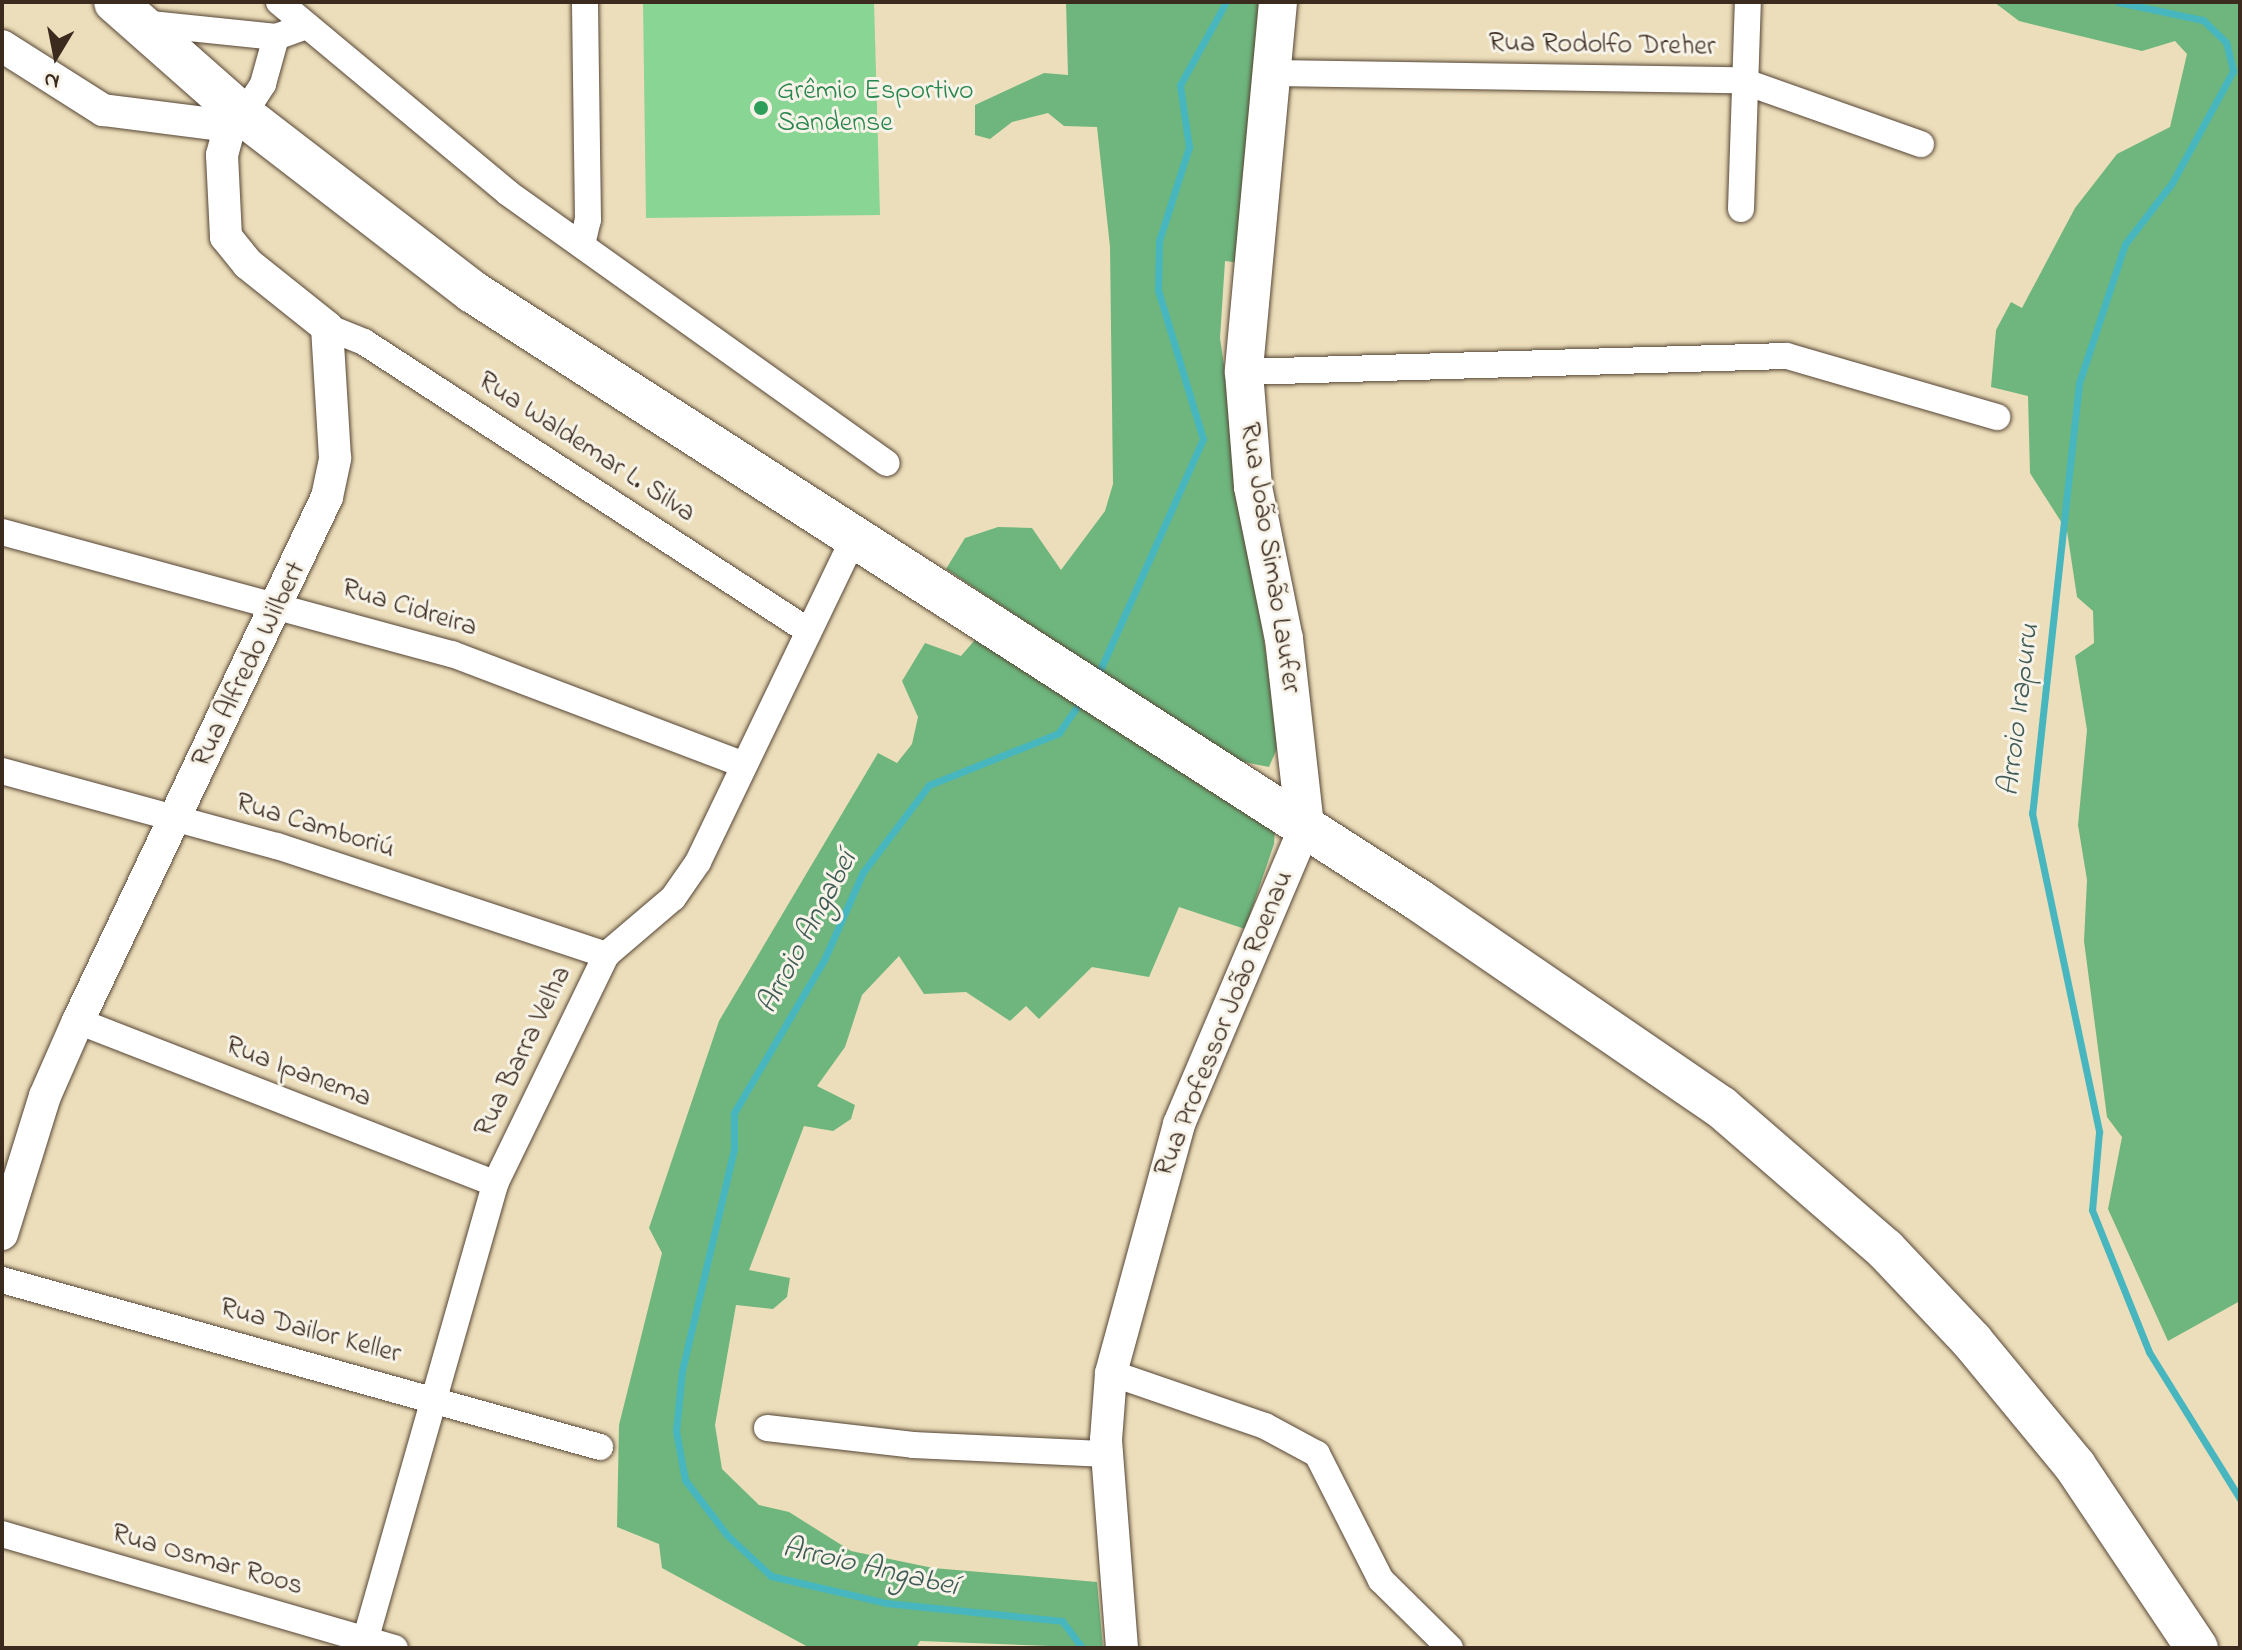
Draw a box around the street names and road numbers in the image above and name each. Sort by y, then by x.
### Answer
street label: Rua Rodolfo Dreher [1488,27,1716,65]
street label: Rua Waldemar L. Silva [471,365,701,531]
street label: Rua João Simão Laufer [1231,420,1307,696]
street label: Rua Alfredo Wilbert [186,557,314,773]
street label: Rua Cidreira [337,573,481,645]
street label: Rua Camboriú [231,787,399,867]
street label: Rua Professor João Roenau [1148,866,1302,1182]
street label: Rua Barra Velha [468,961,580,1143]
street label: Rua Ipanema [220,1030,376,1116]
street label: Rua Dailor Keller [216,1292,404,1372]
street label: Rua Osmar Roos [107,1518,307,1604]

